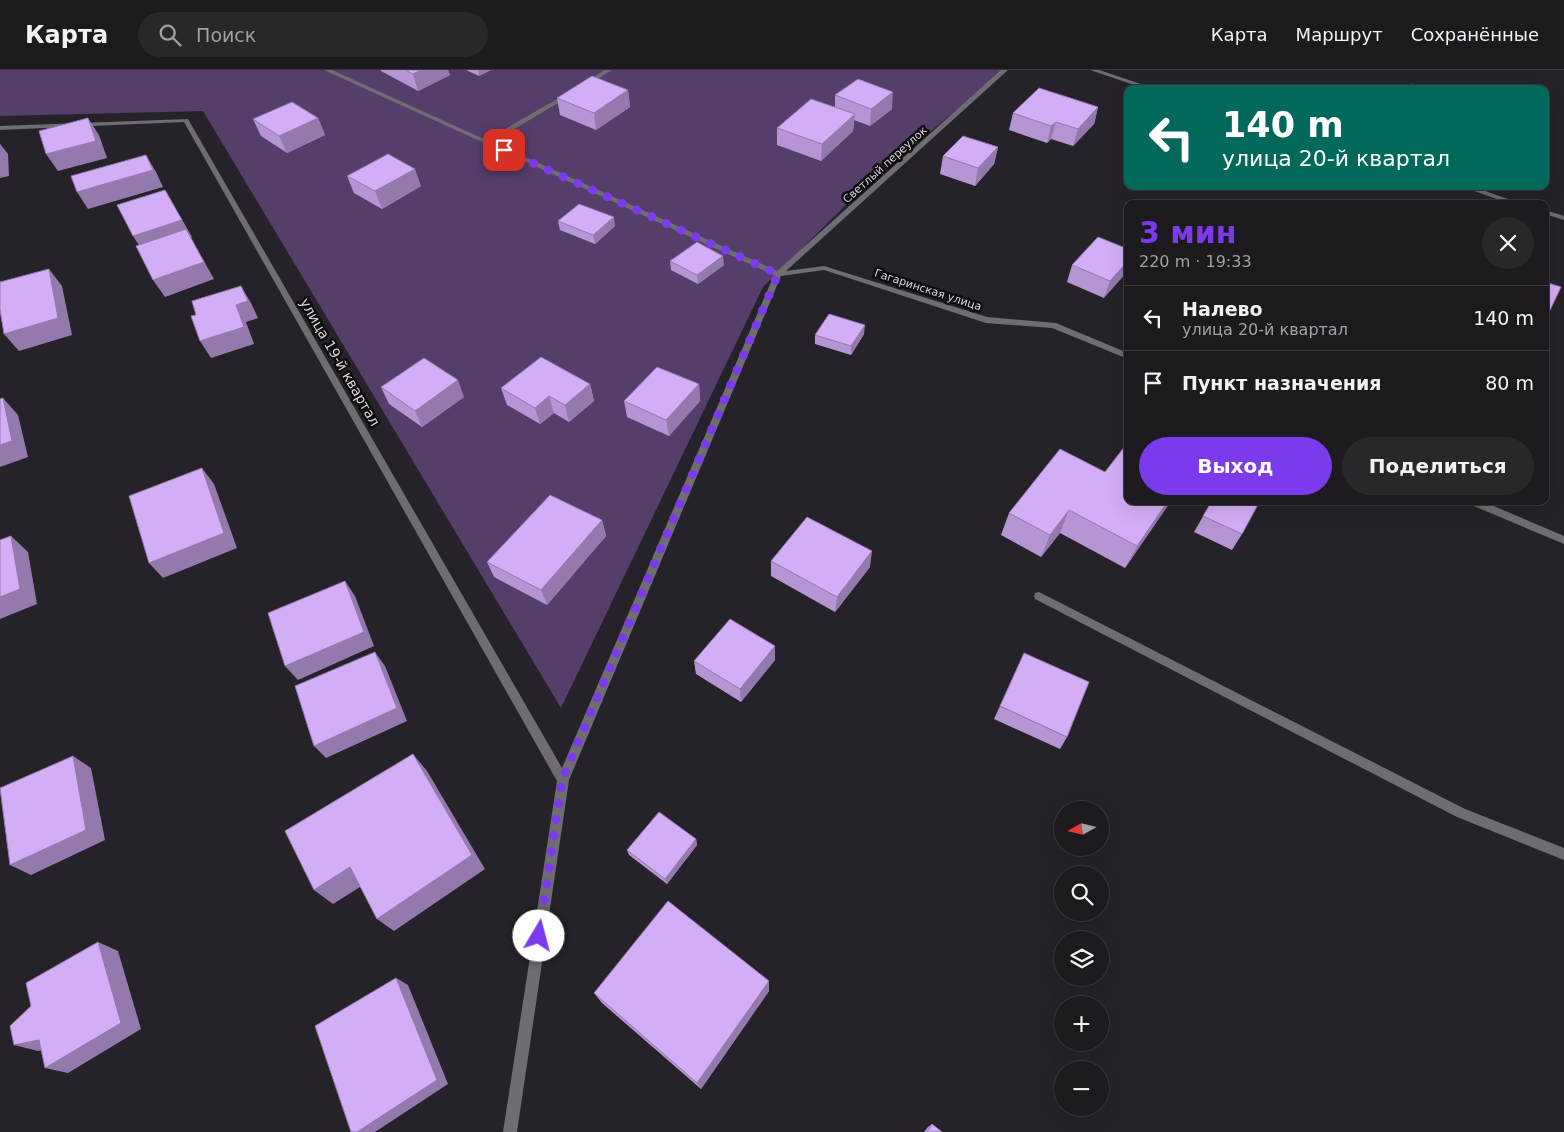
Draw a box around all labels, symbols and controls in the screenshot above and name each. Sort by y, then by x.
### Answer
search box [138,12,488,57]
text: Карта [25,21,108,49]
icon: search [156,21,184,49]
text: Поиск [196,24,256,46]
text: Карта [1211,24,1268,45]
text: Маршрут [1296,24,1383,45]
text: Сохранённые [1411,24,1539,45]
icon: left [1139,105,1204,170]
text: 140 m [1222,105,1344,145]
street label: Светлый переулок [840,124,930,206]
pin [483,129,525,171]
icon: arrive [490,136,518,164]
text: улица 20-й квартал [1222,146,1450,171]
text: 3 мин [1139,215,1237,250]
button: close [1482,217,1534,269]
text: 220 m · 19:33 [1139,252,1252,271]
street label: Гагаринская улица [873,267,983,313]
street label: улица 19-й квартал [297,295,383,429]
text: Налево [1182,298,1263,320]
icon: left [1139,304,1167,332]
text: 140 m [1473,307,1534,329]
text: улица 20-й квартал [1182,320,1348,339]
icon: arrive [1139,369,1167,397]
text: Пункт назначения [1182,372,1381,394]
text: 80 m [1485,372,1534,394]
button: Выход [1139,437,1332,495]
button: Поделиться [1342,437,1534,495]
north arrow [1054,801,1109,856]
map controls [1054,801,1109,1116]
button: search [1054,866,1109,921]
position arrow [512,909,564,961]
button: layers [1054,931,1109,986]
button: + [1054,996,1109,1051]
button: − [1054,1061,1109,1116]

